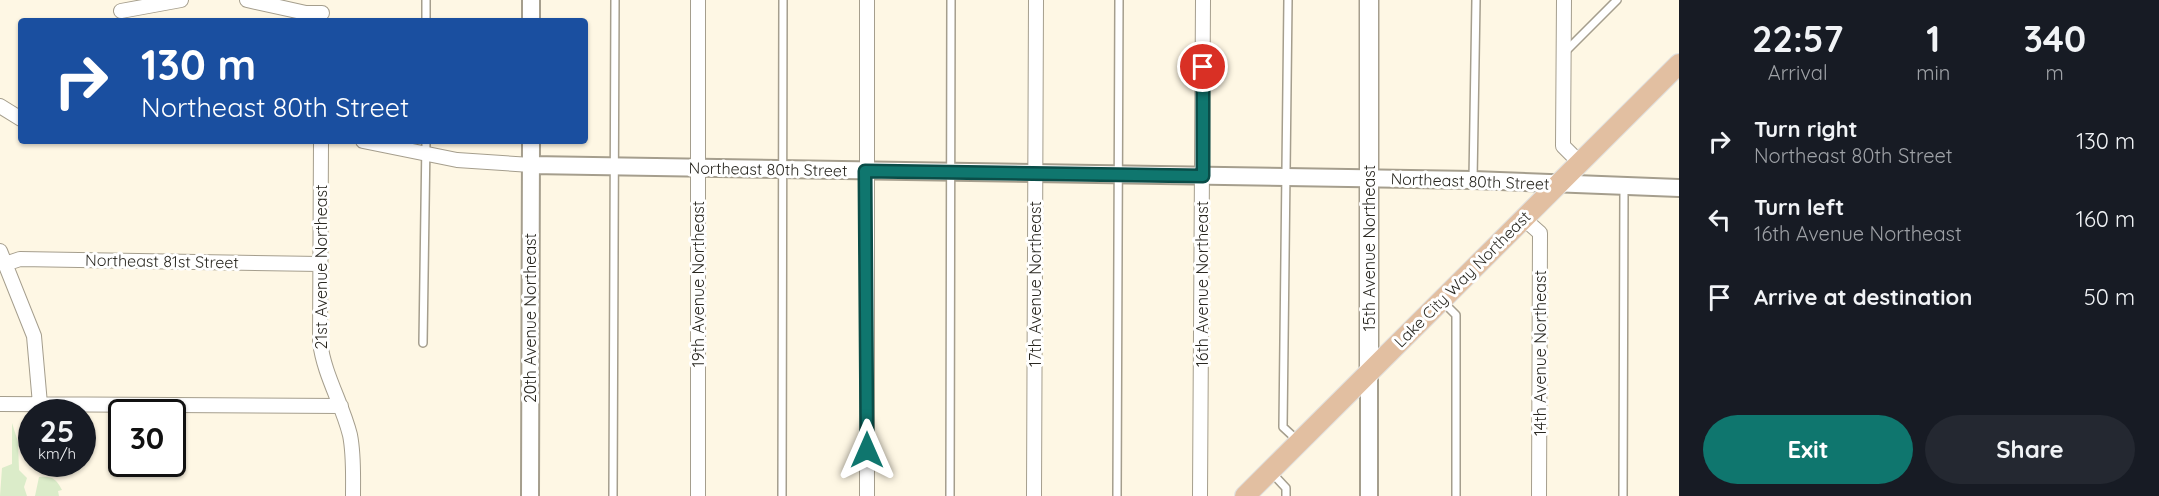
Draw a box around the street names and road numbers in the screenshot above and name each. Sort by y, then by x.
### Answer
street label: Northeast 80th Street [688,158,848,180]
street label: 15th Avenue Northeast [1359,165,1379,331]
street label: Northeast 80th Street [1390,168,1550,194]
street label: 21st Avenue Northeast [311,185,331,349]
street label: 19th Avenue Northeast [688,201,708,367]
street label: 17th Avenue Northeast [1025,201,1045,367]
street label: 16th Avenue Northeast [1192,201,1212,367]
street label: Lake City Way Northeast [1390,207,1534,351]
street label: 20th Avenue Northeast [520,233,540,403]
street label: Northeast 81st Street [85,250,239,272]
street label: 14th Avenue Northeast [1530,270,1550,436]

